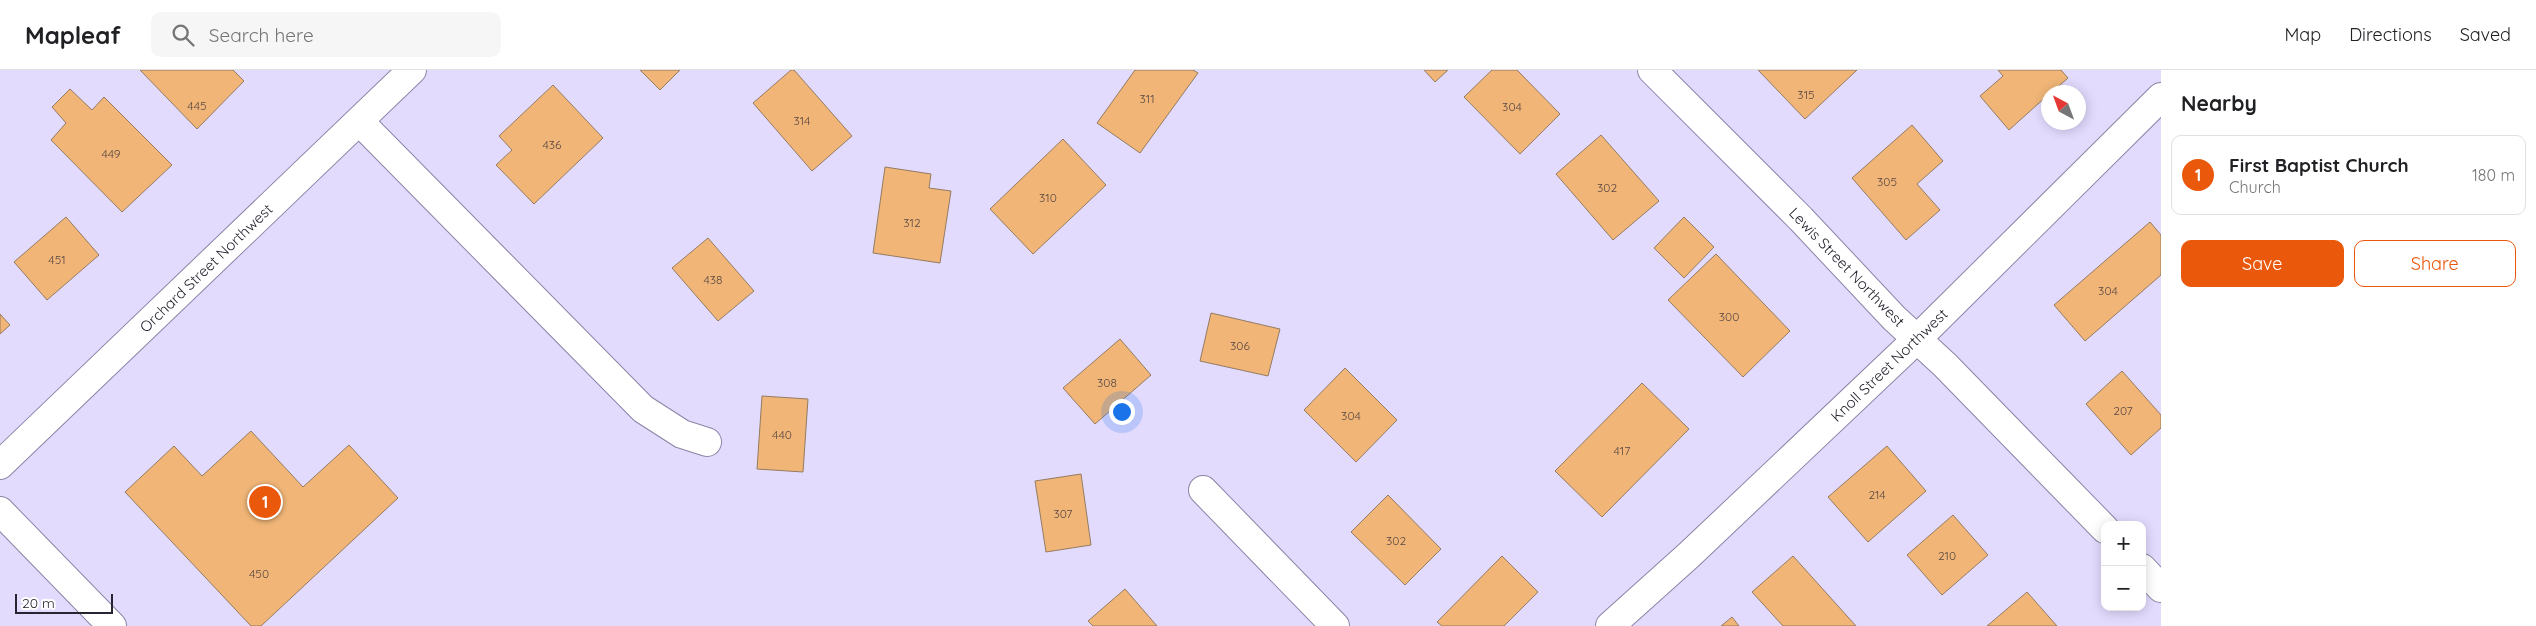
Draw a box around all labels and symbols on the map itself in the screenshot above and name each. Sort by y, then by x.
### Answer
north arrow [2041,85,2086,130]
house number: 315 [1797,87,1815,102]
house number: 311 [1139,91,1155,106]
house number: 445 [187,98,207,113]
house number: 304 [1502,99,1522,114]
house number: 314 [794,113,810,128]
house number: 436 [542,137,562,152]
house number: 449 [101,146,121,161]
house number: 305 [1877,174,1897,189]
house number: 302 [1597,180,1617,195]
house number: 310 [1039,190,1057,205]
street label: Orchard Street Northwest [136,200,276,336]
street label: Lewis Street Northwest [1785,203,1909,331]
house number: 312 [903,215,921,230]
house number: 451 [48,252,66,267]
house number: 438 [703,272,723,287]
house number: 304 [2098,283,2118,298]
street label: Knoll Street Northwest [1827,304,1951,426]
house number: 300 [1719,309,1739,324]
house number: 306 [1230,338,1250,353]
house number: 308 [1097,375,1117,390]
your location [1109,399,1135,425]
house number: 207 [2113,403,2133,418]
house number: 304 [1341,408,1361,423]
house number: 440 [772,427,792,442]
house number: 417 [1614,443,1630,458]
pin: 1 [249,483,281,521]
house number: 214 [1868,487,1886,502]
house number: 307 [1054,506,1072,521]
house number: 302 [1386,533,1406,548]
house number: 210 [1938,548,1956,563]
house number: 450 [249,566,269,581]
scale bar [15,591,112,614]

